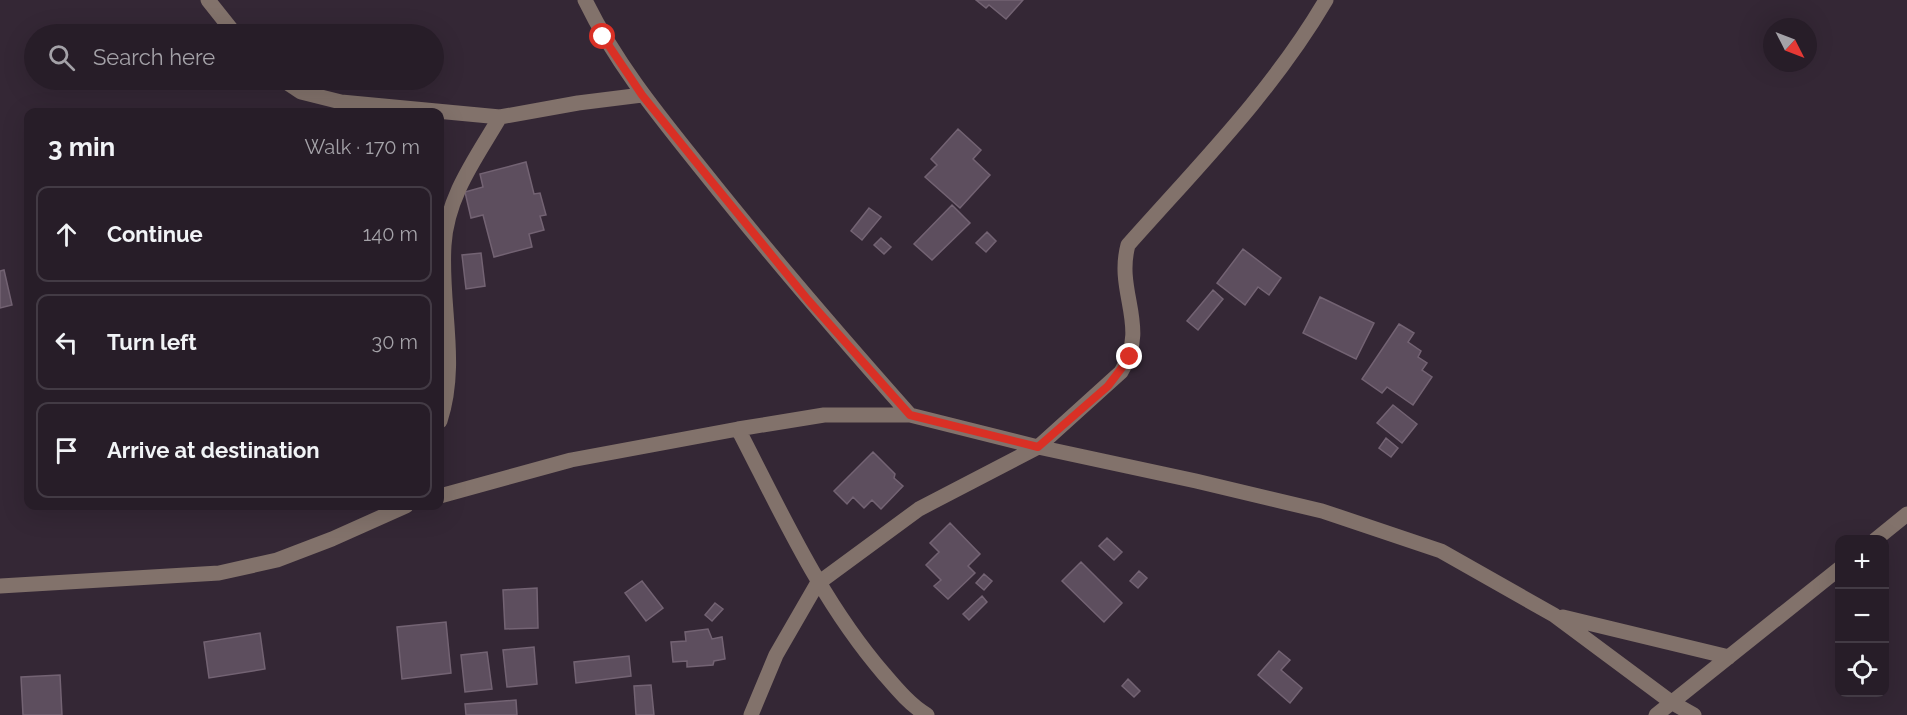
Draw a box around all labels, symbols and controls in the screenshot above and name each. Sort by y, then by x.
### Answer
north arrow [1763,18,1817,72]
route start [589,23,615,49]
search box [24,24,444,90]
icon: search [45,41,78,74]
text: Search here [93,44,215,70]
text: 3 min [48,132,115,162]
text: Walk · 170 m [304,135,420,159]
icon: ahead [50,218,83,251]
text: Continue [107,221,203,247]
text: 140 m [363,222,418,246]
icon: left [50,326,83,359]
text: Turn left [107,329,197,355]
text: 30 m [372,330,418,354]
route end [1116,343,1142,369]
icon: arrive [50,434,83,467]
text: Arrive at destination [107,437,320,463]
map controls [1835,535,1889,697]
button: + [1835,535,1889,589]
button: − [1835,589,1889,643]
button: locate [1835,643,1889,697]

